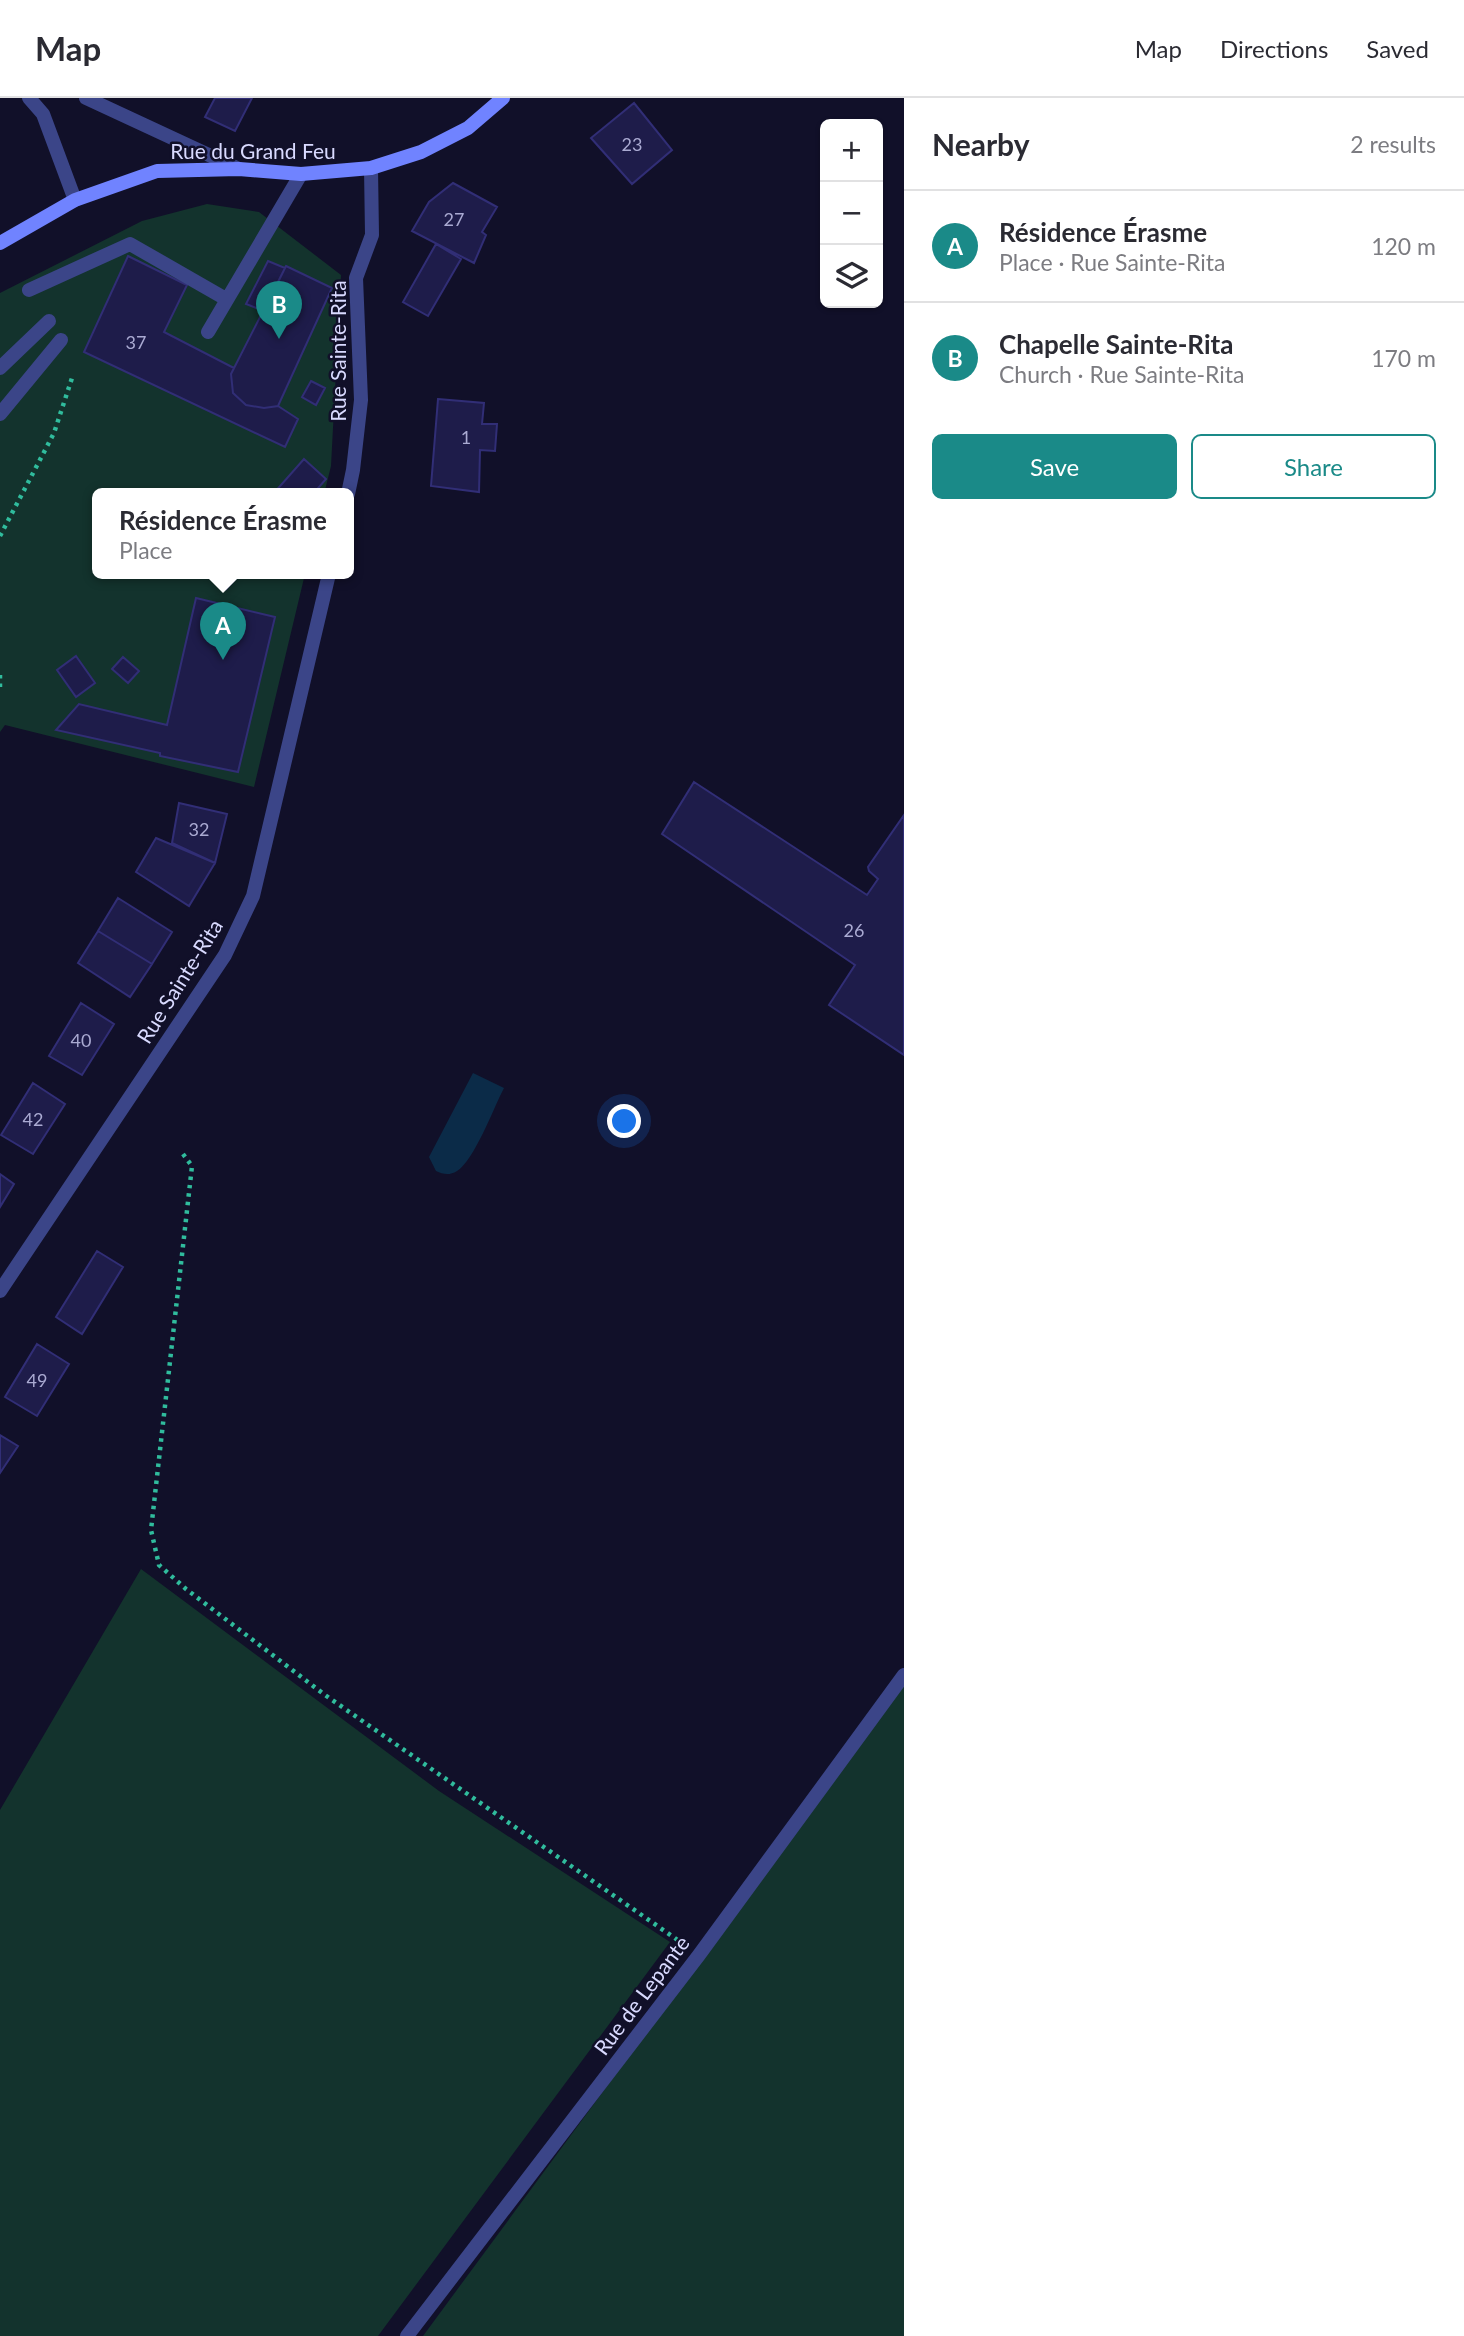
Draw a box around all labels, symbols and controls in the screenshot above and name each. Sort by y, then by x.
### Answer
text: Map [35,28,101,68]
text: Map [1135,34,1182,63]
text: Directions [1220,34,1328,63]
text: Saved [1366,34,1429,63]
map controls [820,119,883,308]
button: + [820,119,883,182]
text: Nearby [932,126,1030,162]
text: 2 results [1350,130,1436,158]
house number: 23 [622,133,642,155]
street label: Rue du Grand Feu [170,138,336,163]
button: − [820,182,883,245]
house number: 27 [444,208,464,230]
text: Résidence Érasme [999,216,1207,248]
text: A [947,232,963,260]
text: 120 m [1371,232,1436,260]
button: layers [820,245,883,308]
text: Place · Rue Sainte-Rita [999,248,1225,276]
street label: Rue Sainte-Rita [325,280,350,422]
pin: B [256,281,302,339]
text: Chapelle Sainte-Rita [999,328,1233,360]
house number: 37 [126,331,146,353]
text: B [947,344,963,372]
text: 170 m [1371,344,1436,372]
text: Church · Rue Sainte-Rita [999,360,1245,388]
house number: 1 [461,426,471,448]
button: Save [932,434,1177,499]
button: Share [1191,434,1436,499]
popup [92,488,354,579]
text: Résidence Érasme [119,504,327,536]
text: Place [119,536,173,564]
pin: A [200,602,246,660]
house number: 32 [189,818,209,840]
street label: Rue Sainte-Rita [131,914,227,1048]
house number: 26 [844,919,864,941]
house number: 40 [71,1029,91,1051]
your location [607,1104,641,1138]
house number: 42 [23,1108,43,1130]
house number: 49 [27,1369,47,1391]
street label: Rue de Lepante [588,1931,694,2059]

